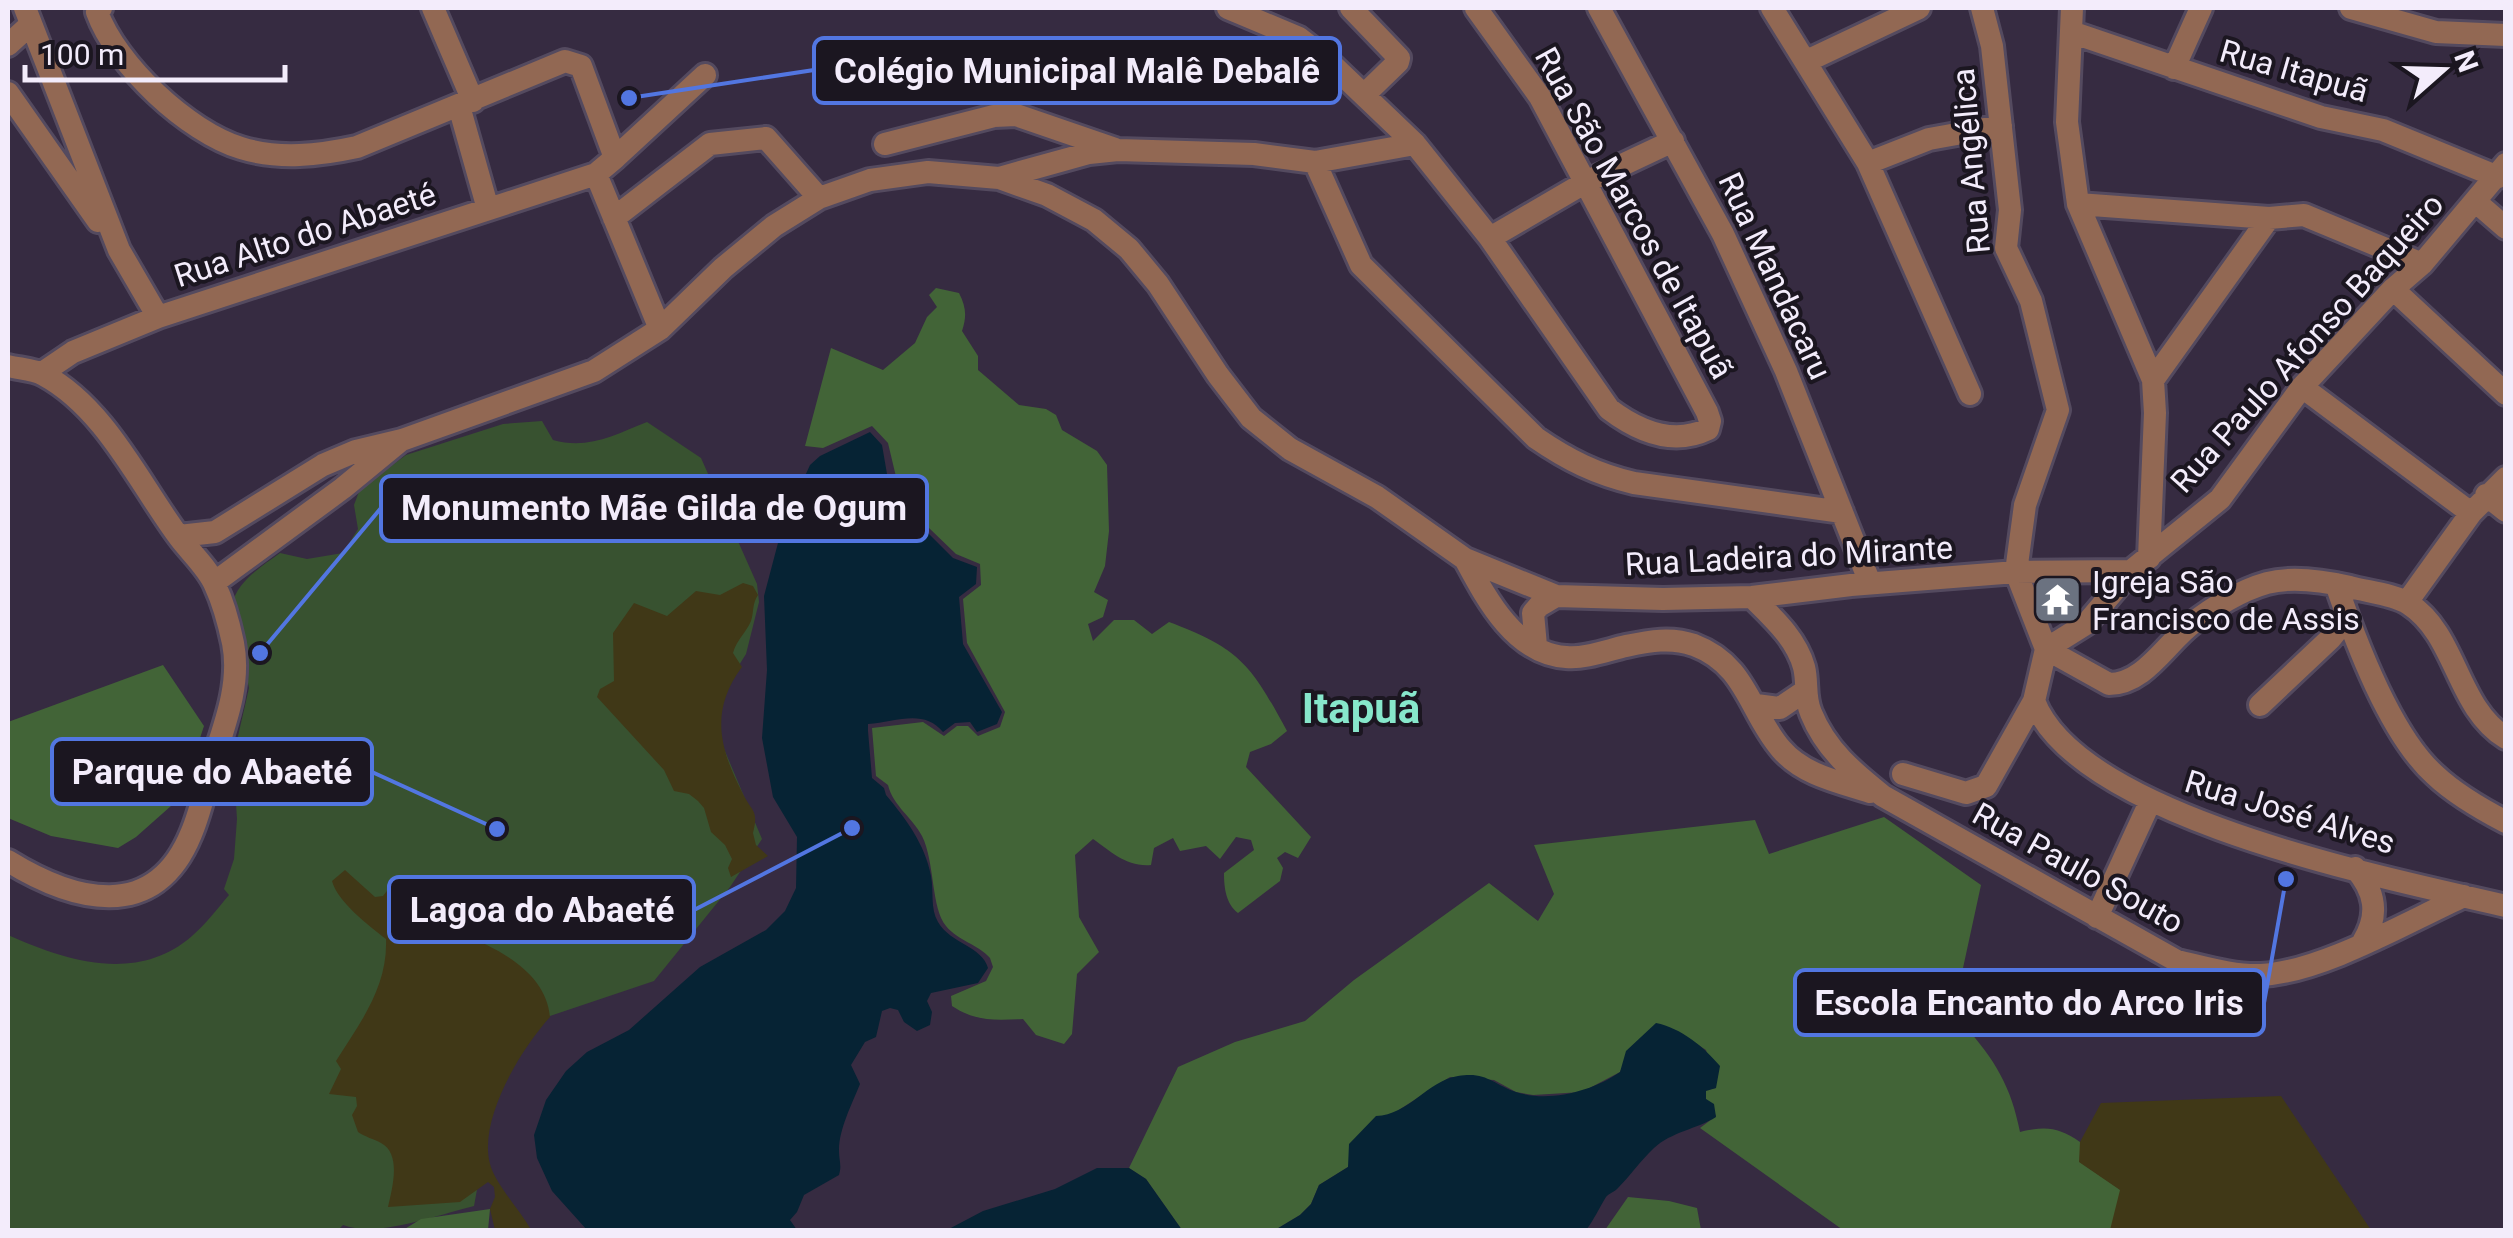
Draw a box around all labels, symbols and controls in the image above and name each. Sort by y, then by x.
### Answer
scale bar [25,20,285,82]
north arrow [2393,20,2493,120]
street label: Rua Itapuã [2216,32,2372,110]
text: 100 m [40,37,124,72]
callout: Colégio Municipal Malê Debalê [814,38,1340,103]
street label: Rua São Marcos de Itapuã [1527,41,1741,385]
text: N [2447,47,2485,77]
text: Colégio Municipal Malê Debalê [834,51,1320,92]
street label: Rua Angélica [1944,67,1998,255]
street label: Rua Mandacaru [1710,167,1840,385]
street label: Rua Alto do Abaeté [170,175,440,295]
street label: Rua Paulo Afonso Baqueiro [2163,186,2451,500]
callout: Monumento Mãe Gilda de Ogum [381,476,927,541]
text: Monumento Mãe Gilda de Ogum [401,488,907,529]
street label: Rua Ladeira do Mirante [1624,528,1954,584]
place label: Igreja São Francisco de Assis [2092,563,2360,638]
temple icon: Igreja São Francisco de Assis [2031,574,2083,626]
district label: Itapuã [1302,684,1420,733]
callout: Parque do Abaeté [52,739,372,804]
text: Parque do Abaeté [72,752,352,793]
street label: Rua José Alves [2180,762,2400,862]
street label: Rua Paulo Souto [1966,794,2190,942]
callout: Lagoa do Abaeté [389,877,694,942]
text: Lagoa do Abaeté [410,890,674,931]
callout: Escola Encanto do Arco Iris [1795,970,2264,1035]
text: Escola Encanto do Arco Iris [1814,983,2244,1024]

